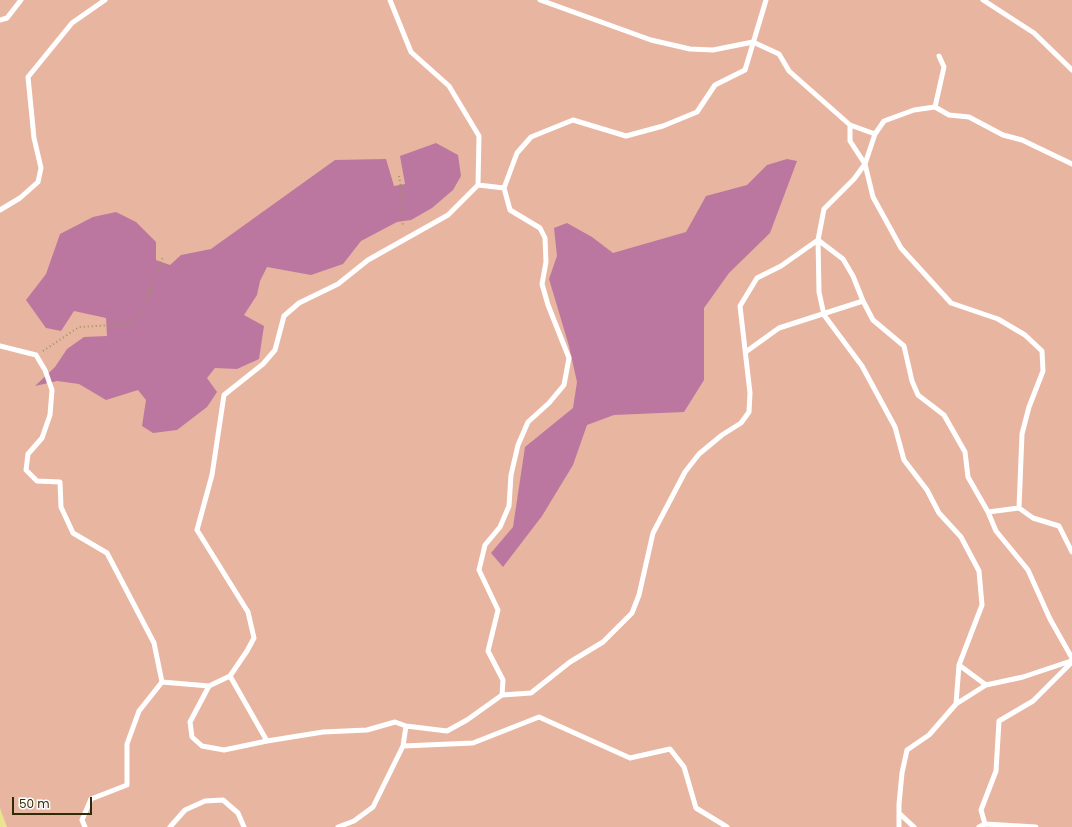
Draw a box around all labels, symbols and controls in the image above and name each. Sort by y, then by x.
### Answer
scale bar [14,789,94,815]
text: 50 m [19,795,50,812]

